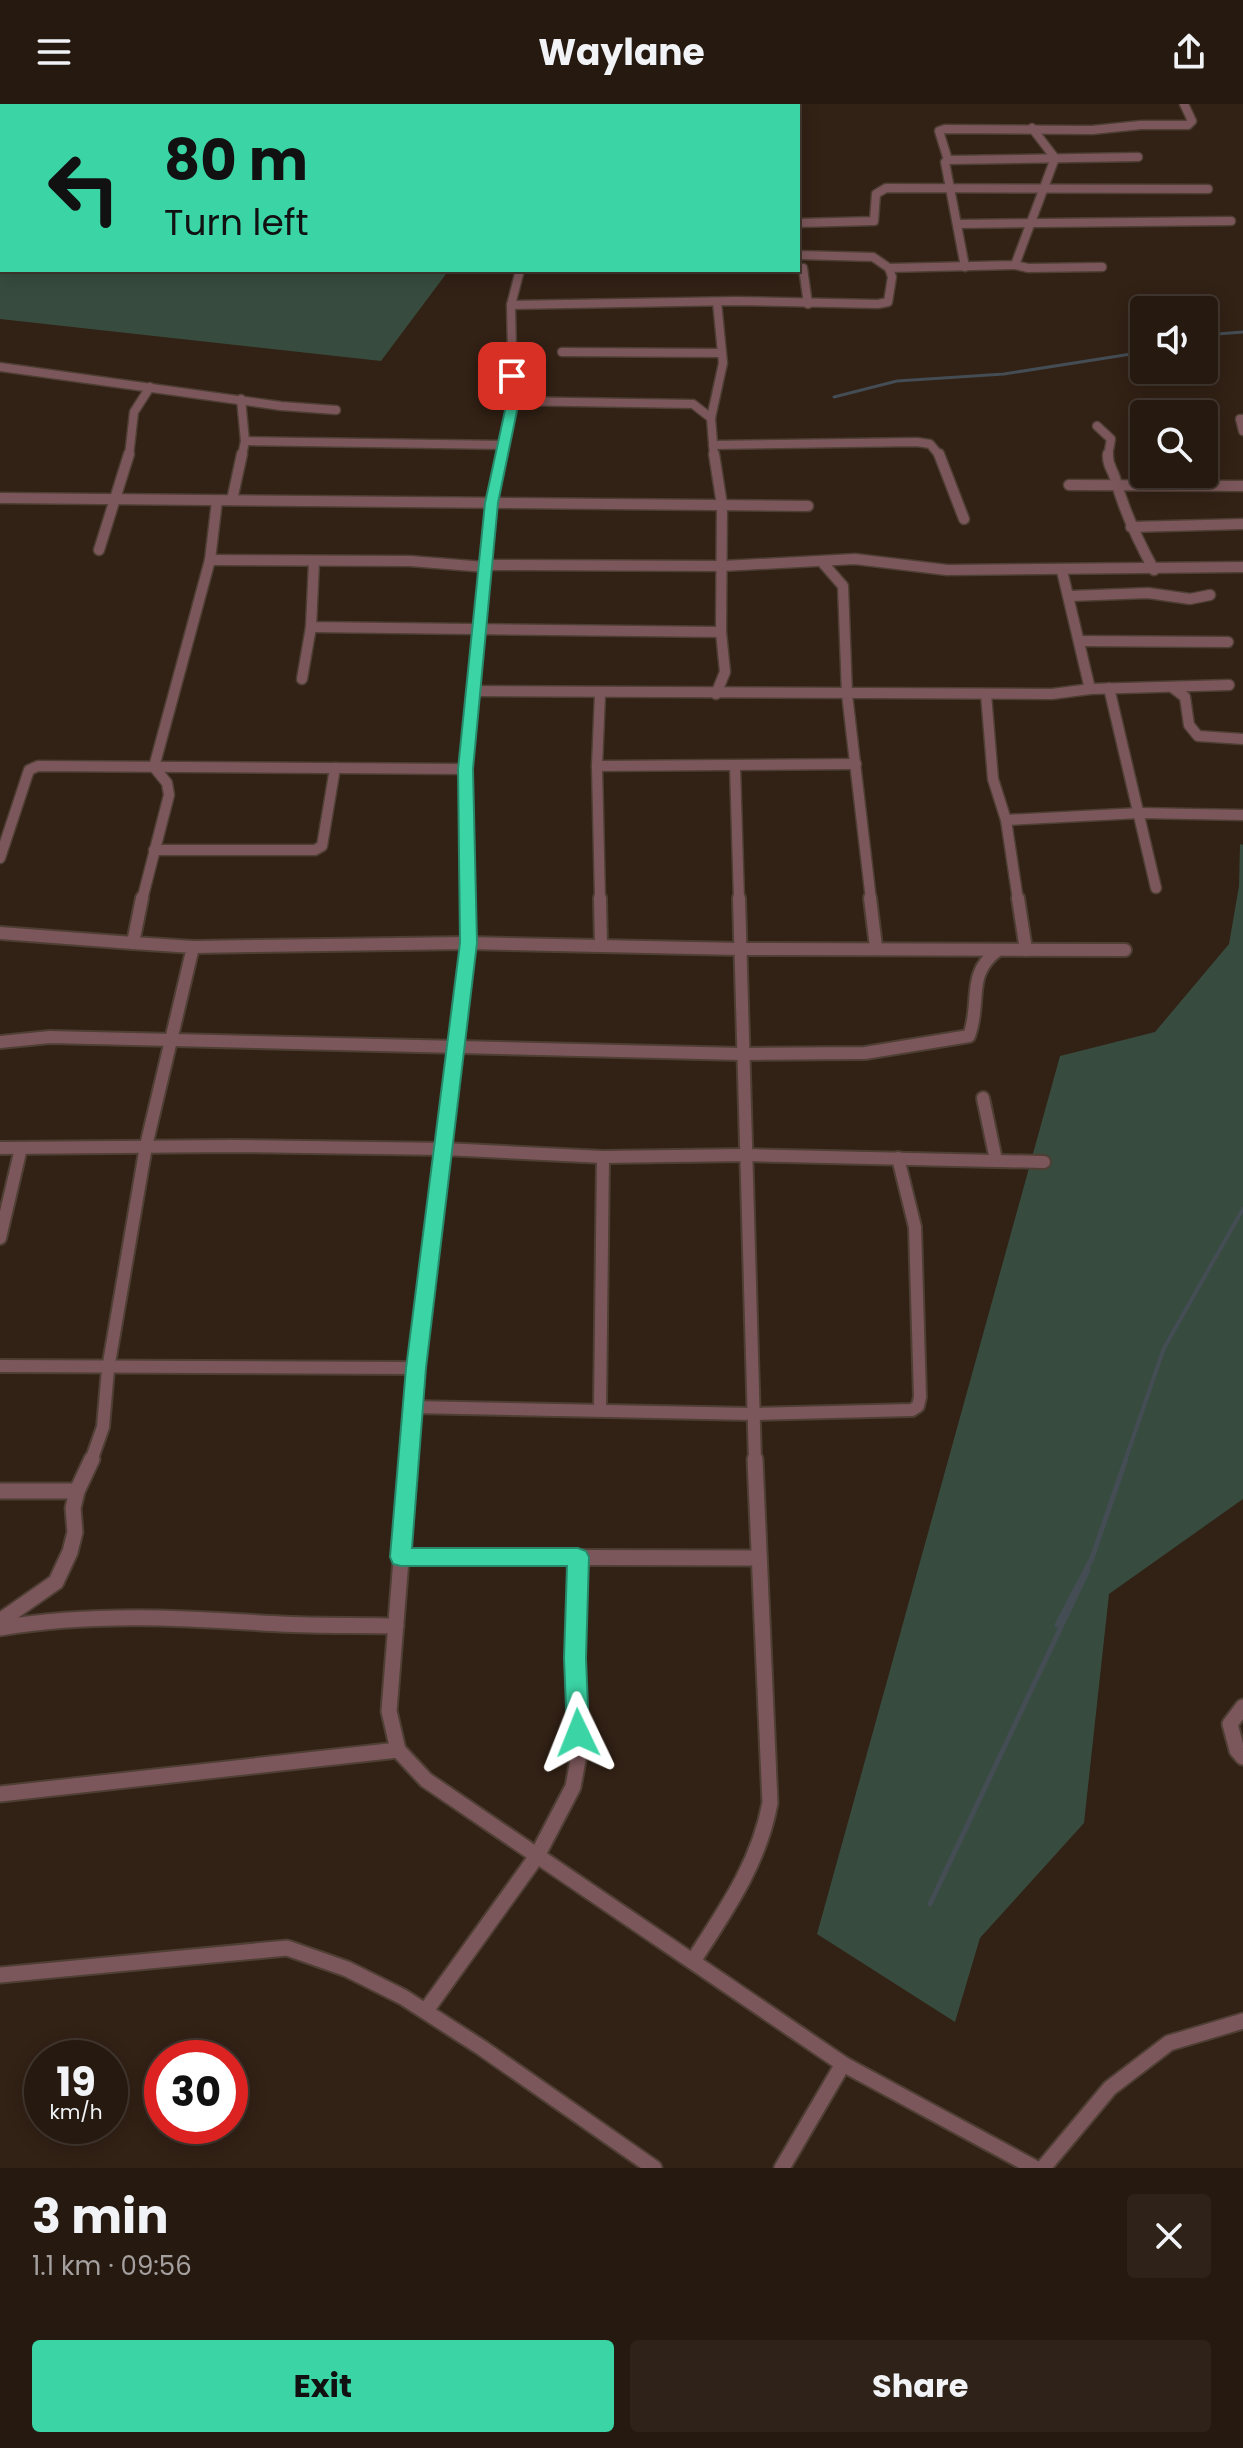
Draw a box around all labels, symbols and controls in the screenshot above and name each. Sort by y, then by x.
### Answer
text: Waylane [538,27,705,78]
icon: menu [32,30,76,74]
icon: share [1167,30,1211,74]
text: 80 m [164,121,308,200]
icon: left [32,136,136,240]
text: Turn left [164,197,309,248]
map controls [1130,296,1218,488]
button: sound [1130,296,1218,384]
pin [478,342,546,410]
icon: arrive [490,354,534,398]
button: search [1130,400,1218,488]
position arrow [536,1691,620,1775]
speed limit sign: 30 [144,2040,248,2144]
text: 19 [56,2054,96,2110]
text: km/h [49,2098,103,2126]
text: 3 min [32,2183,169,2250]
button: close [1127,2194,1211,2278]
text: 1.1 km · 09:56 [32,2248,192,2284]
button: Exit [32,2340,614,2432]
button: Share [630,2340,1211,2432]

